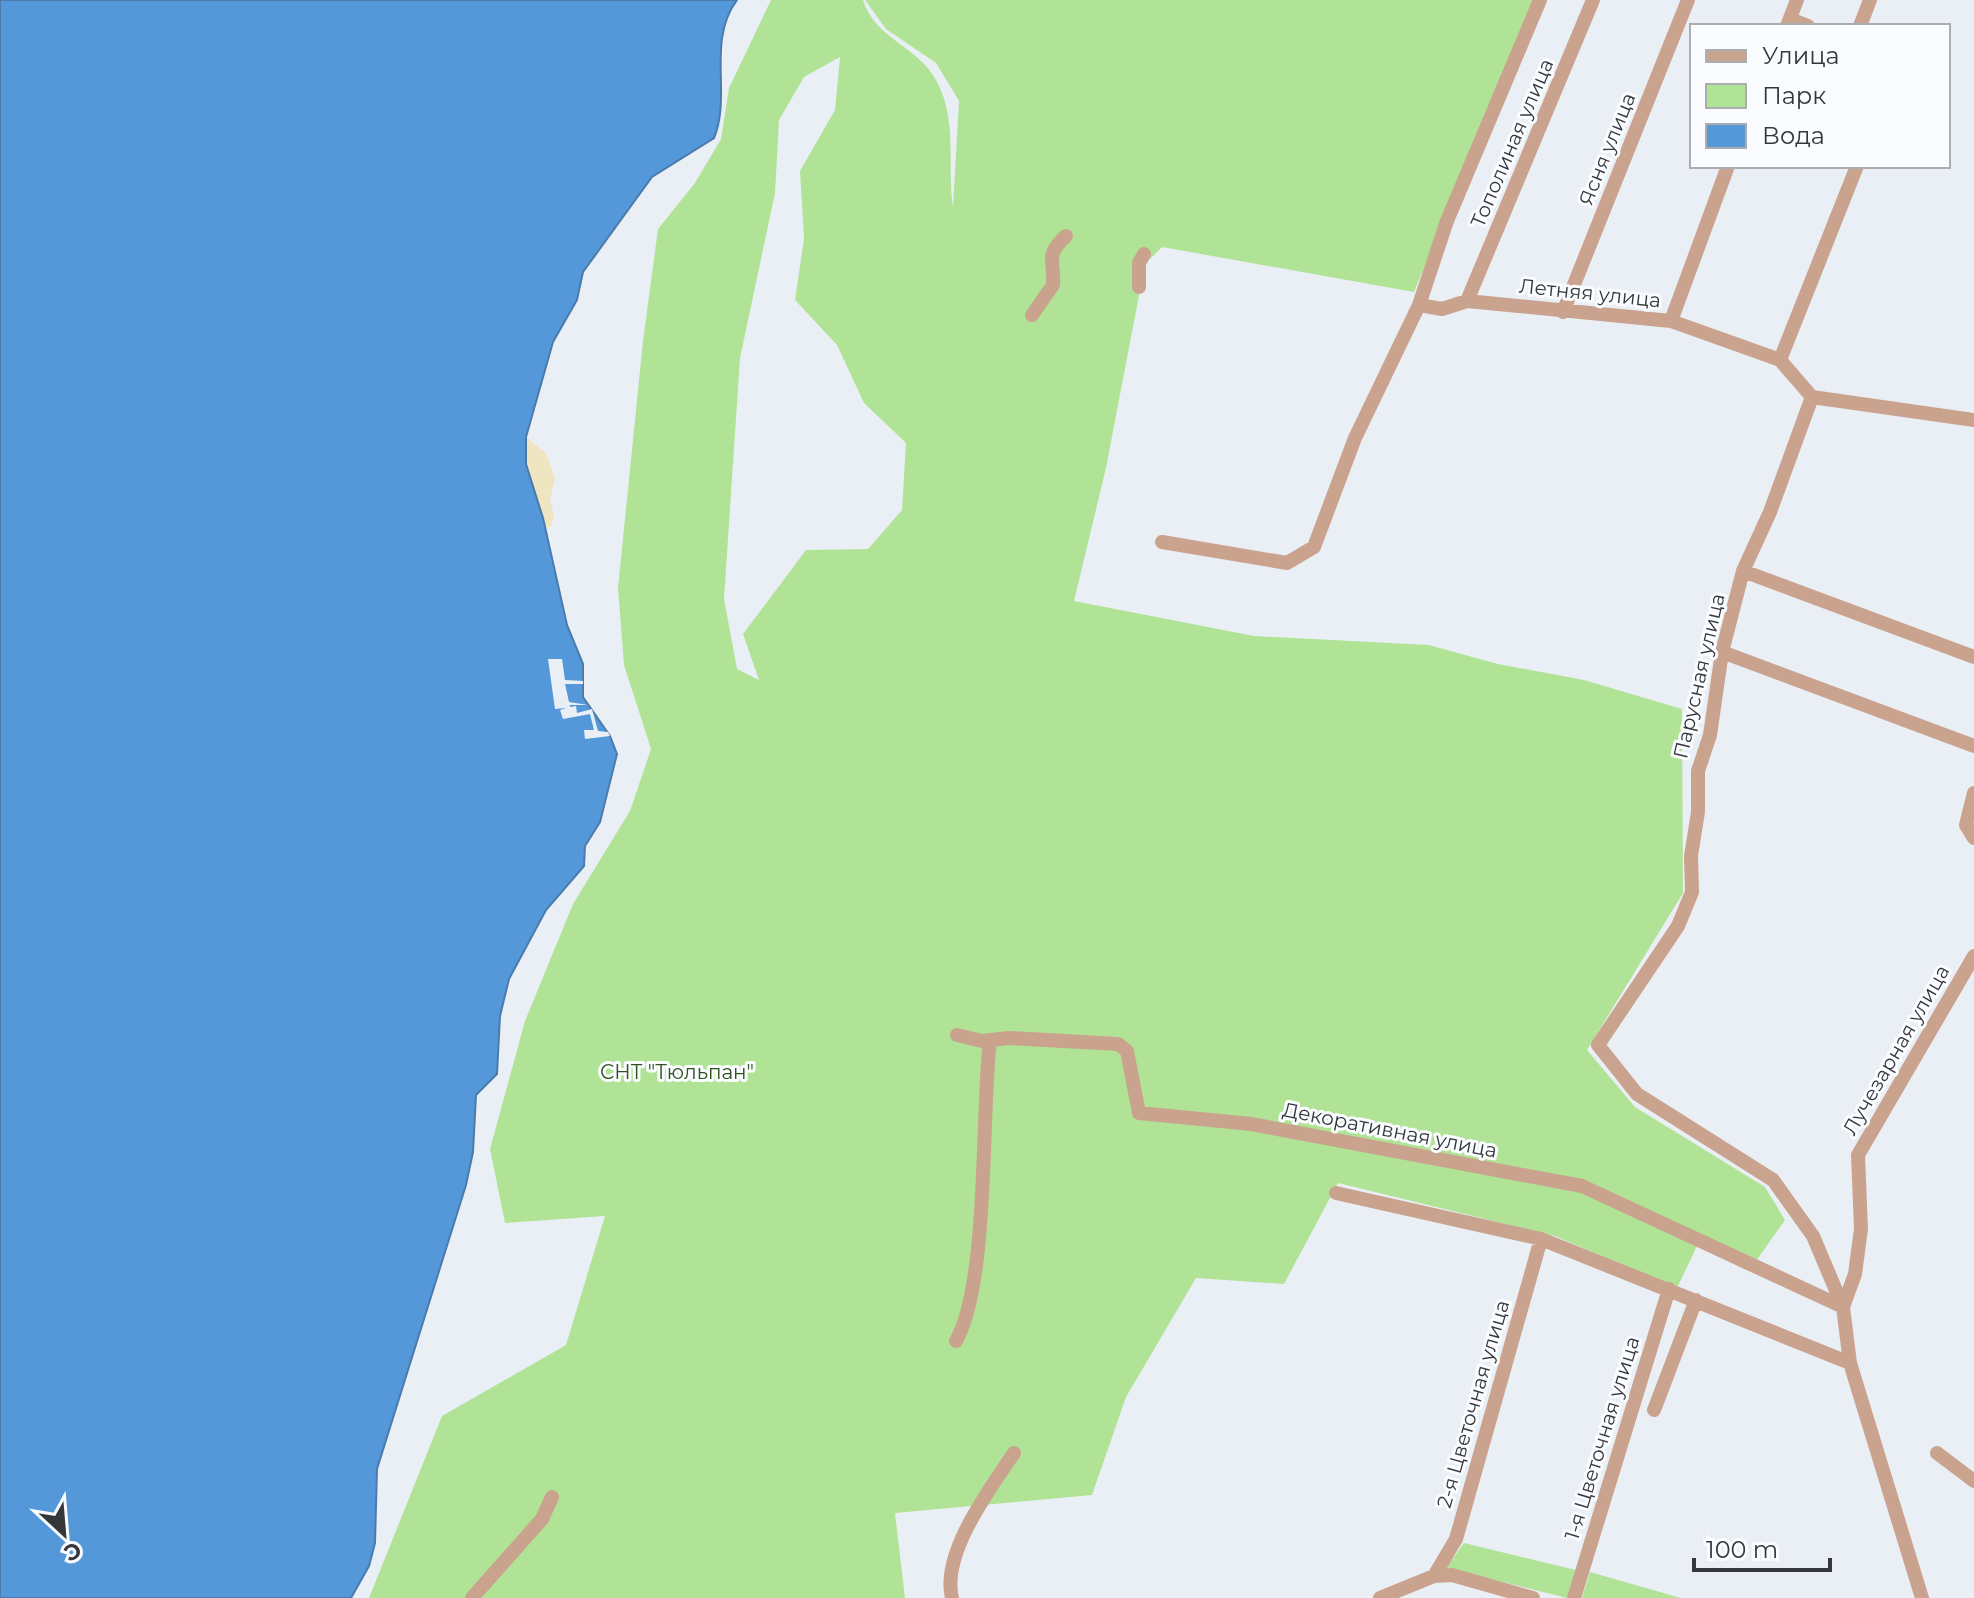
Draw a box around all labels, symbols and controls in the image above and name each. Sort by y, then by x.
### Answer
legend [1690,24,1950,168]
text: Улица [1762,41,1840,70]
street label: Тополиная улица [1466,55,1558,231]
text: Парк [1762,81,1826,110]
street label: Ясня улица [1574,89,1640,209]
text: Вода [1762,121,1825,150]
street label: Летняя улица [1518,274,1662,312]
street label: Парусная улица [1668,591,1730,761]
street label: Лучезарная улица [1838,961,1954,1139]
park label: СНТ "Тюльпан" [600,1060,754,1084]
street label: Декоративная улица [1281,1097,1499,1163]
street label: 2-я Цветочная улица [1432,1297,1514,1511]
street label: 1-я Цветочная улица [1560,1334,1644,1542]
north arrow [24,1494,104,1574]
scale bar [1694,1522,1830,1572]
text: 100 m [1706,1535,1778,1564]
text: С [59,1536,86,1567]

